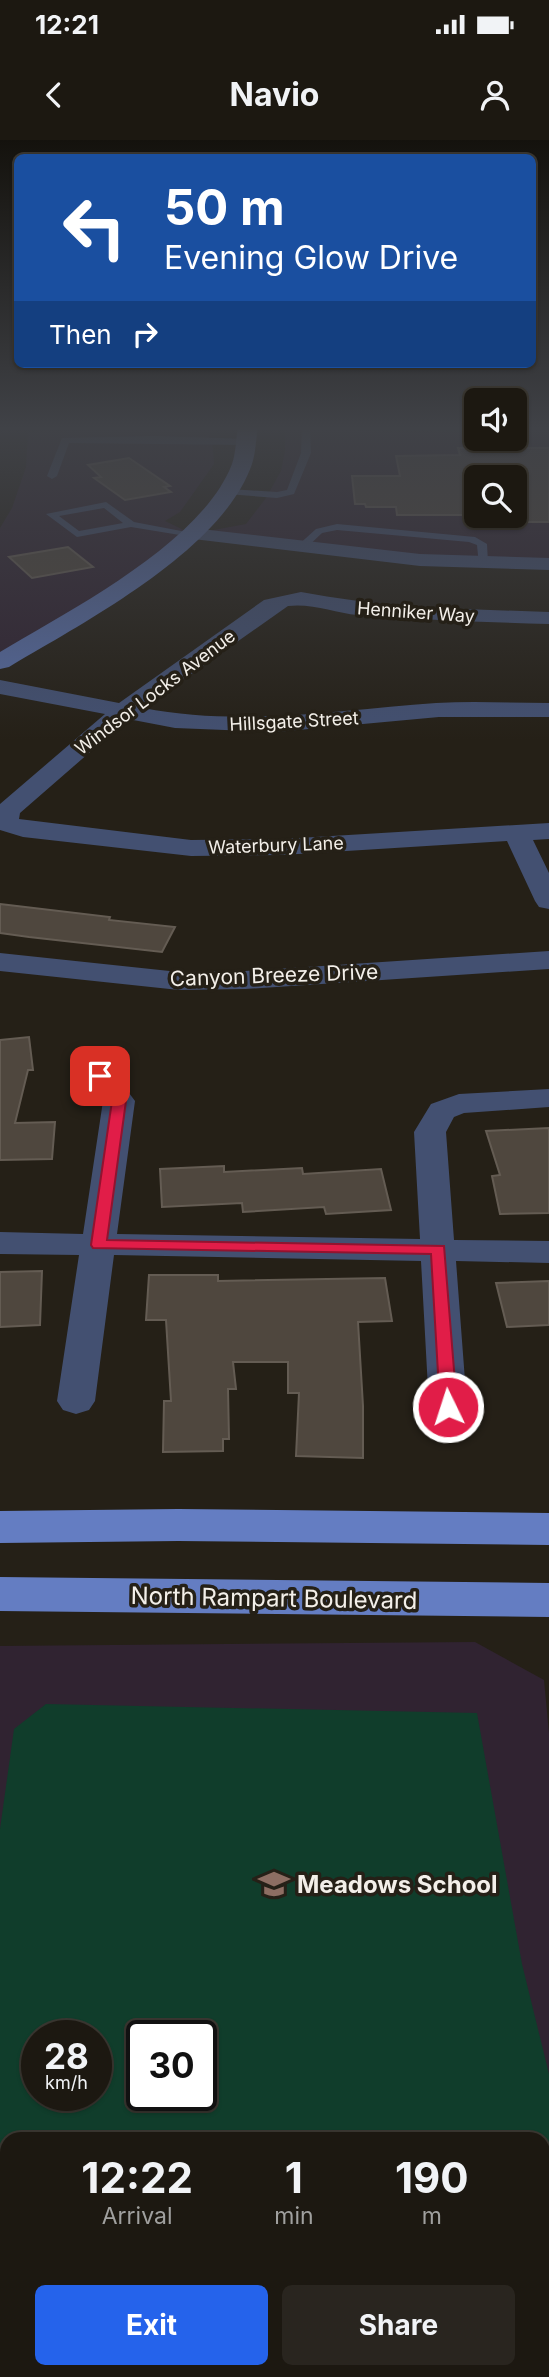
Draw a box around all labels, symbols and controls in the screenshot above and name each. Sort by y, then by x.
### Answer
text: 12:21 [35,9,99,40]
text: Navio [230,75,319,114]
icon: back [35,76,73,114]
icon: person [476,76,514,114]
text: 50 m [164,178,285,237]
icon: left [49,182,140,273]
text: Evening Glow Drive [164,238,458,277]
icon: right [126,315,164,353]
text: Then [49,319,112,350]
map controls [464,388,527,528]
button: sound [464,388,527,451]
button: search [464,465,527,528]
street label: Henniker Way [356,597,476,627]
street label: Windsor Locks Avenue [71,625,239,759]
street label: Hillsgate Street [229,707,359,735]
street label: Waterbury Lane [208,832,344,858]
street label: Canyon Breeze Drive [169,959,379,991]
pin [70,1046,130,1106]
icon: arrive [81,1057,119,1095]
position arrow [411,1370,485,1444]
street label: North Rampart Boulevard [130,1581,418,1615]
school or university icon: Meadows School [257,1867,291,1901]
place label: Meadows School [297,1870,498,1899]
speed limit sign: 30 [126,2020,217,2111]
text: 28 [44,2035,89,2077]
text: km/h [45,2072,88,2093]
text: 12:22 [81,2152,193,2203]
text: 1 [285,2152,303,2203]
text: 190 [395,2152,469,2203]
text: Arrival [102,2202,173,2230]
text: min [274,2202,314,2230]
text: m [422,2202,442,2230]
button: Exit [35,2285,268,2365]
button: Share [282,2285,515,2365]

